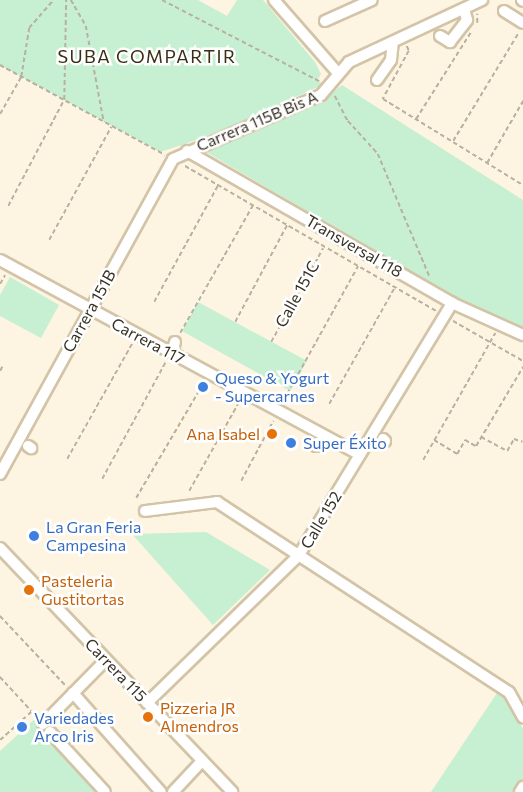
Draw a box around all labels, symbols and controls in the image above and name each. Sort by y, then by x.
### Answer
district label: SUBA COMPARTIR [57,45,237,67]
street label: Carrera 115B Bis A [193,87,321,155]
street label: Transversal 118 [302,211,406,281]
street label: Calle 151C [271,258,323,330]
street label: Carrera 151B [59,266,119,356]
street label: Carrera 117 [108,314,188,368]
place label: Queso & Yogurt - Supercarnes [215,368,329,406]
marker: Queso & Yogurt - Supercarnes [196,380,210,394]
place label: Ana Isabel [186,424,260,444]
marker: Ana Isabel [265,427,279,441]
place label: Super Éxito [303,433,387,453]
marker: Super Éxito [284,436,298,450]
street label: Calle 152 [296,488,346,552]
place label: La Gran Feria Campesina [46,517,141,555]
marker: La Gran Feria Campesina [27,529,41,543]
place label: Pasteleria Gustitortas [41,571,124,609]
marker: Pasteleria Gustitortas [22,583,36,597]
street label: Carrera 115 [81,634,151,706]
place label: Pizzeria JR Almendros [160,698,239,736]
place label: Variedades Arco Iris [34,708,114,746]
marker: Pizzeria JR Almendros [141,710,155,724]
marker: Variedades Arco Iris [15,720,29,734]

